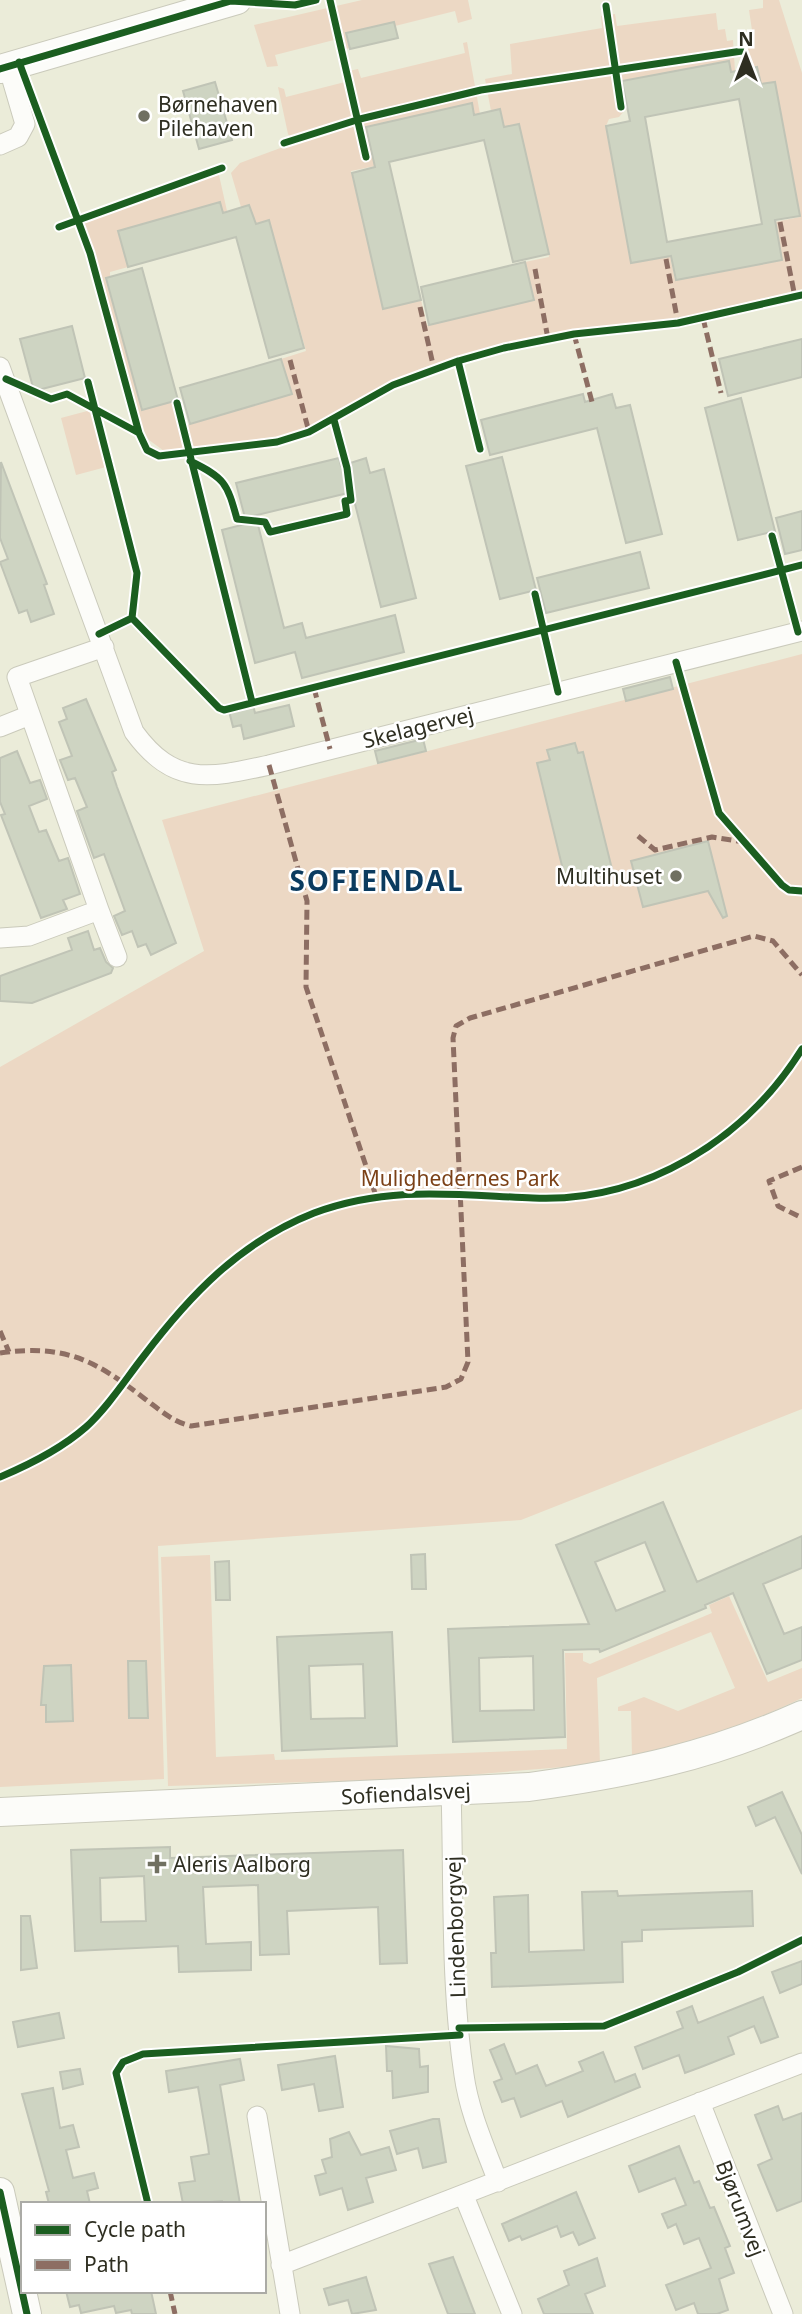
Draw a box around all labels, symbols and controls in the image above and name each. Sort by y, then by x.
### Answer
north arrow [711,21,781,91]
text: N [738,26,754,52]
place label: Børnehaven Pilehaven [158,90,278,142]
marker: Børnehaven Pilehaven [136,108,152,124]
street label: Skelagervej [360,700,476,754]
district label: SOFIENDAL [289,861,465,899]
place label: Multihuset [556,862,662,890]
marker: Multihuset [668,868,684,884]
park label: Mulighedernes Park [361,1164,560,1192]
street label: Sofiendalsvej [340,1776,472,1810]
place label: Aleris Aalborg [173,1850,311,1878]
marker: Aleris Aalborg [147,1854,167,1874]
street label: Lindenborgvej [439,1856,471,1998]
street label: Bjørumvej [710,2156,772,2260]
legend [21,2202,266,2293]
text: Cycle path [84,2215,186,2243]
text: Path [84,2250,129,2278]

